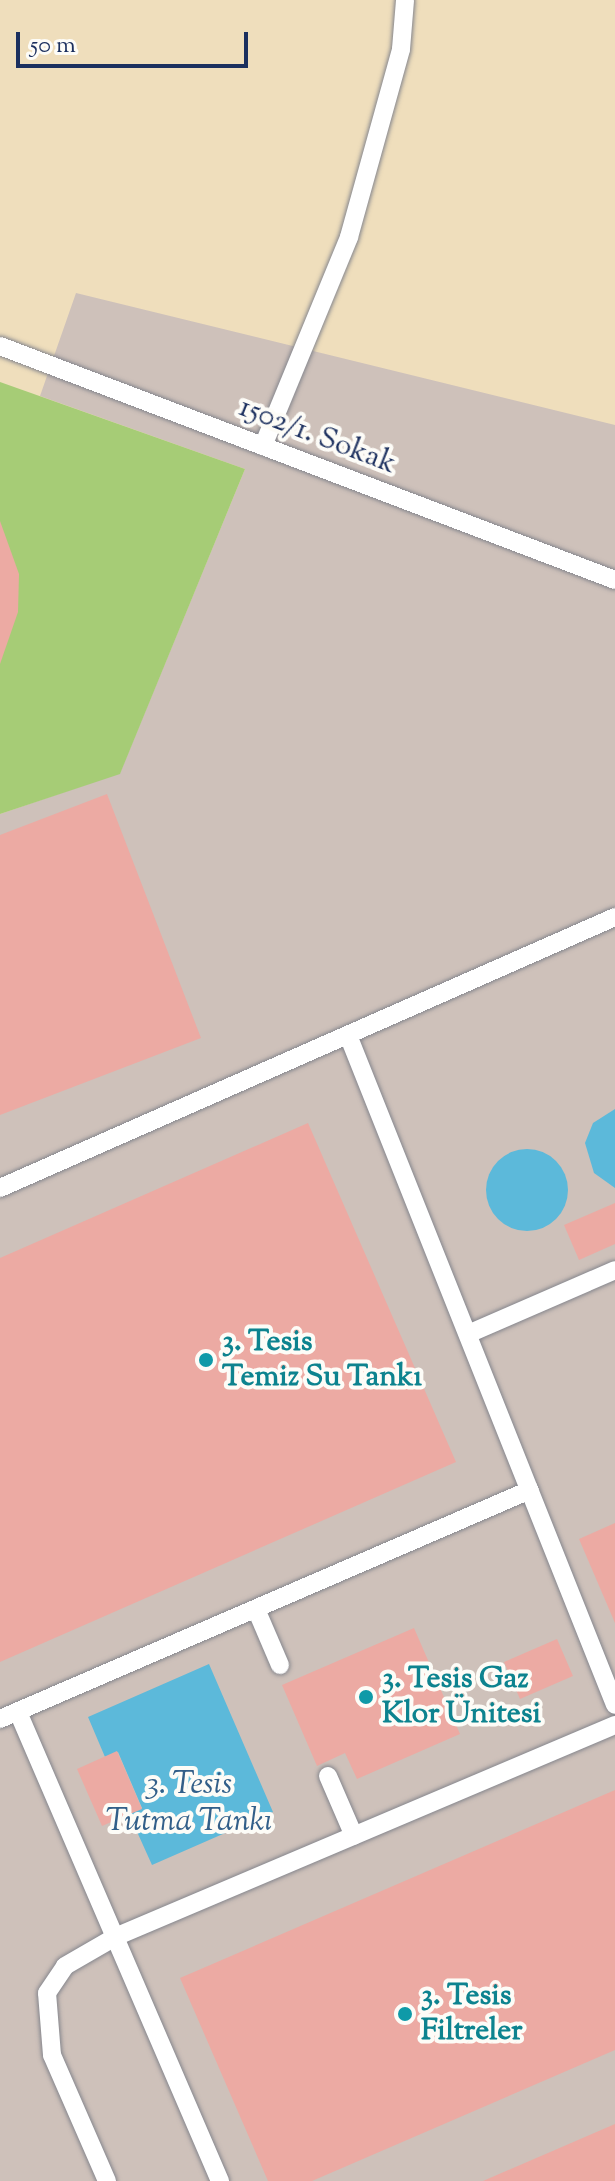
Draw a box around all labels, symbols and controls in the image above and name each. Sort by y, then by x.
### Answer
scale bar [20,16,252,66]
text: 50 m [30,29,76,63]
street label: 1502/1. Sokak [233,391,401,483]
place label: 3. Tesis Temiz Su Tankı [222,1325,422,1396]
marker: 3. Tesis Temiz Su Tankı [197,1351,215,1369]
place label: 3. Tesis Gaz Klor Ünitesi [382,1662,541,1732]
marker: 3. Tesis Gaz Klor Ünitesi [357,1688,375,1706]
water label: 3. Tesis Tutma Tankı [106,1767,272,1842]
place label: 3. Tesis Filtreler [421,1979,522,2050]
marker: 3. Tesis Filtreler [396,2005,414,2023]

